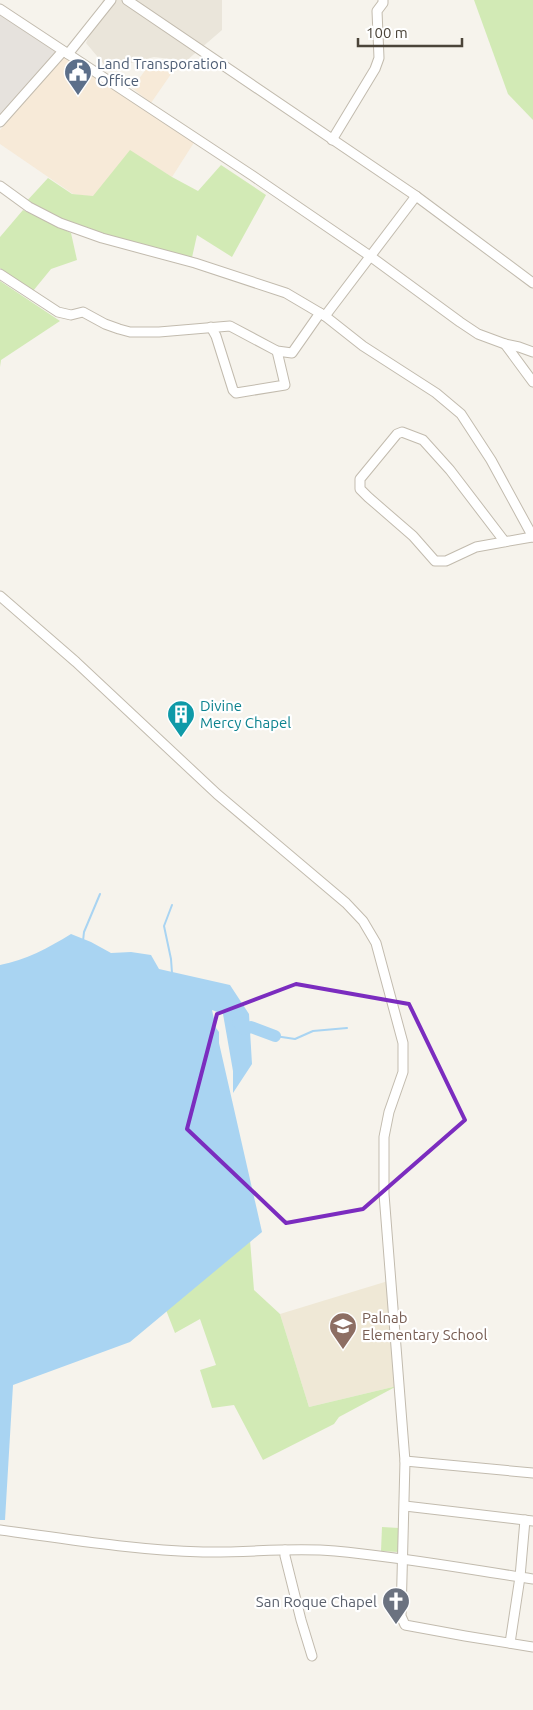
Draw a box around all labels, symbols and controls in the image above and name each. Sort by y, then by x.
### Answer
scale bar [358,15,462,47]
text: 100 m [366,24,408,41]
place label: Land Transporation Office [97,55,227,89]
public building icon: Land Transporation Office [63,57,93,96]
place label: Divine Mercy Chapel [200,697,291,731]
building icon: Divine Mercy Chapel [166,699,196,738]
place label: Palnab Elementary School [362,1309,488,1343]
school or university icon: Palnab Elementary School [328,1311,358,1350]
church icon: San Roque Chapel [381,1586,411,1625]
place label: San Roque Chapel [256,1593,377,1610]

